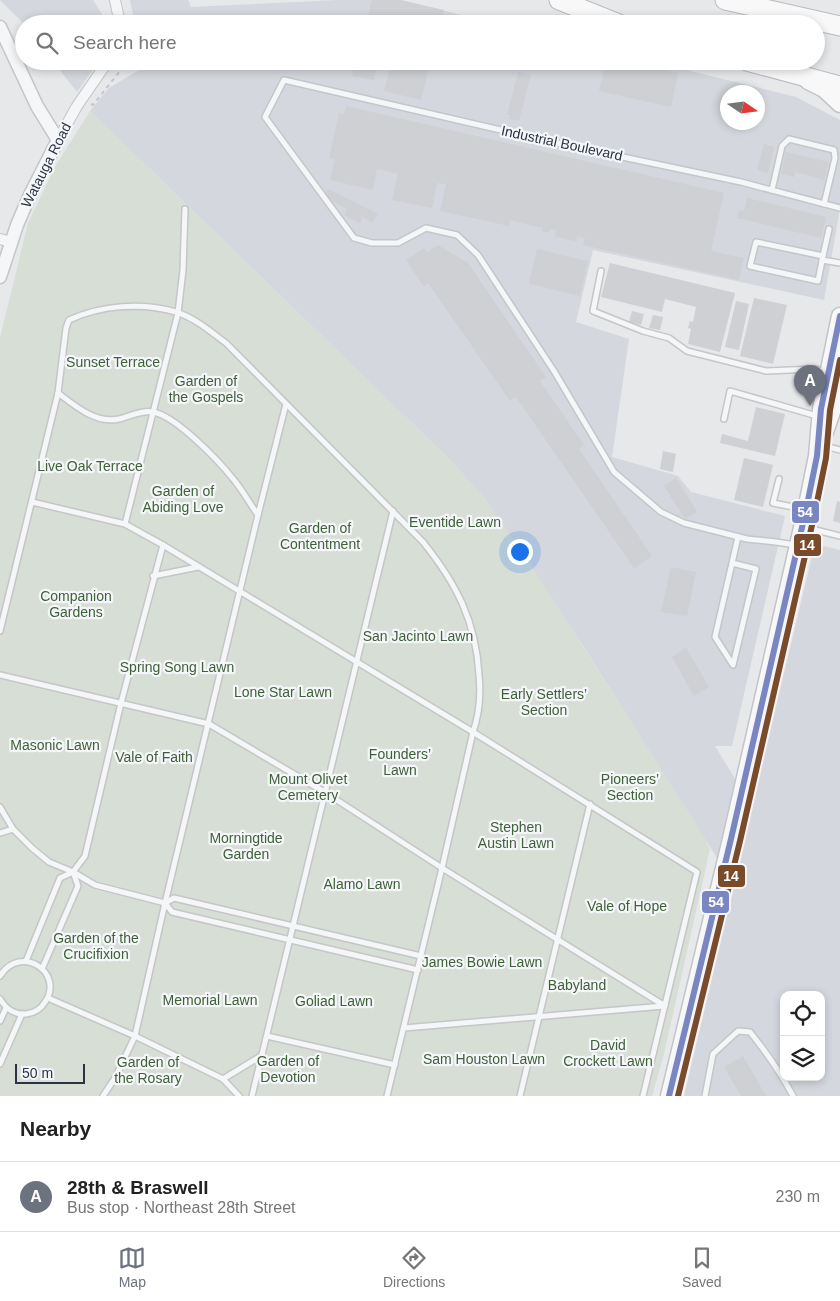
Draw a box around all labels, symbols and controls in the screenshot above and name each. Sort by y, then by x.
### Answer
search box [15,15,825,70]
icon: search [33,29,61,57]
text: Search here [73,32,177,53]
north arrow [720,85,765,130]
street label: Watauga Road [18,120,74,210]
street label: Industrial Boulevard [500,122,624,164]
park label: Sunset Terrace [66,354,160,370]
pin: A [794,365,826,406]
park label: Garden of the Gospels [169,373,243,405]
park label: Live Oak Terrace [37,458,143,474]
park label: Garden of Abiding Love [143,483,224,515]
line badge: 54 [791,500,820,524]
text: 54 [797,504,813,520]
park label: Eventide Lawn [409,514,501,530]
park label: Garden of Contentment [280,520,360,552]
line badge: 14 [793,533,822,557]
text: 14 [799,537,815,553]
your location [507,539,533,565]
park label: Companion Gardens [40,588,112,620]
park label: San Jacinto Lawn [363,628,473,644]
park label: Spring Song Lawn [120,659,234,675]
park label: Lone Star Lawn [234,684,332,700]
park label: Early Settlers’ Section [501,686,587,718]
park label: Masonic Lawn [10,737,100,753]
park label: Founders’ Lawn [369,746,431,778]
park label: Vale of Faith [115,749,193,765]
park label: Mount Olivet Cemetery [269,771,347,803]
park label: Pioneers’ Section [601,771,659,803]
park label: Stephen Austin Lawn [478,819,554,851]
park label: Morningtide Garden [209,830,283,862]
line badge: 14 [717,864,746,888]
text: 14 [723,868,739,884]
park label: Alamo Lawn [323,876,401,892]
line badge: 54 [701,890,730,914]
text: 54 [708,894,724,910]
park label: Vale of Hope [587,898,667,914]
park label: Garden of the Crucifixion [53,930,139,962]
park label: James Bowie Lawn [422,954,542,970]
park label: Babyland [548,977,606,993]
map controls [780,991,825,1081]
button: locate [780,991,825,1036]
park label: Memorial Lawn [163,992,257,1008]
park label: Goliad Lawn [295,993,373,1009]
button: layers [780,1036,825,1081]
park label: David Crockett Lawn [563,1037,653,1069]
park label: Sam Houston Lawn [423,1051,545,1067]
park label: Garden of Devotion [257,1053,319,1085]
park label: Garden of the Rosary [114,1054,182,1086]
scale bar [15,1061,85,1084]
text: 50 m [22,1065,53,1081]
text: Nearby [20,1117,91,1140]
text: 28th & Braswell [67,1177,209,1198]
text: A [30,1188,42,1205]
text: 230 m [776,1188,820,1205]
text: Bus stop · Northeast 28th Street [67,1199,296,1216]
tab: Map [118,1244,146,1290]
tab: Directions [383,1244,445,1290]
tab: Saved [682,1244,722,1290]

